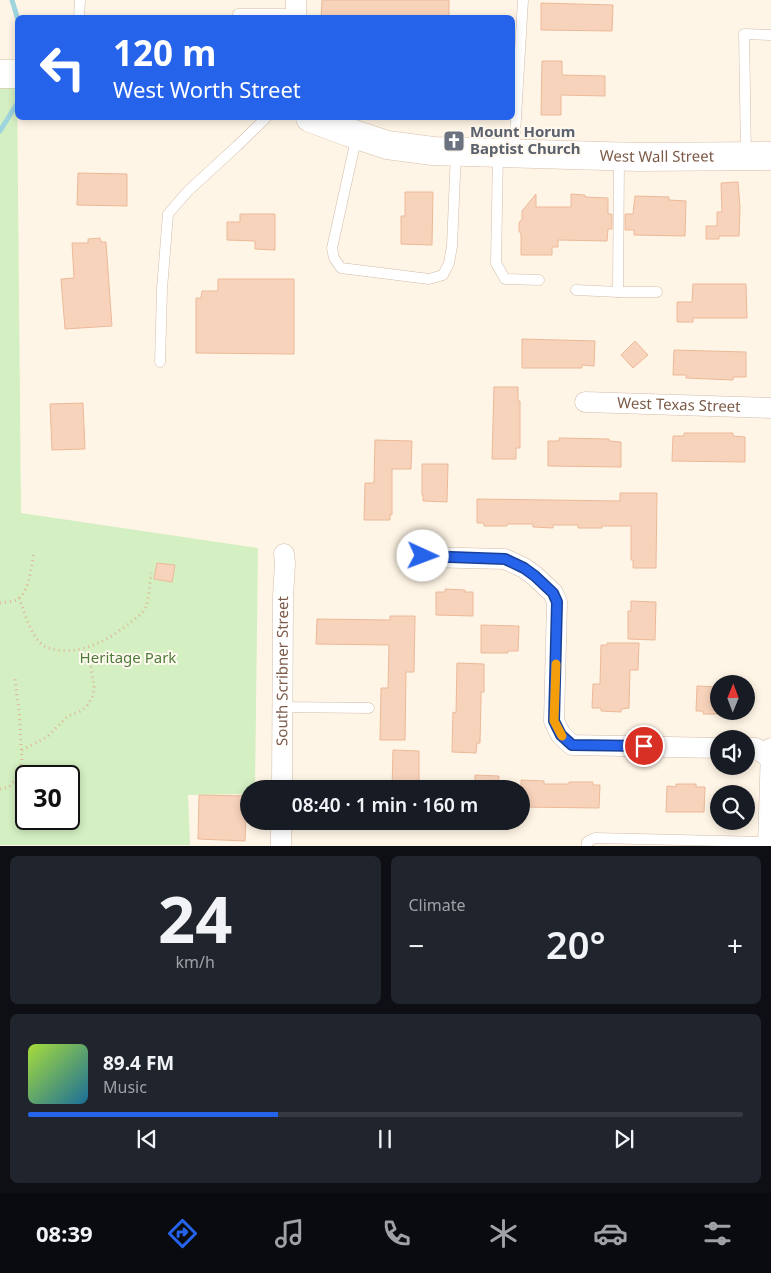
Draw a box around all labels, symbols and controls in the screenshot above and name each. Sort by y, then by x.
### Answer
text: 120 m [113,29,216,76]
icon: left [30,35,95,100]
text: West Worth Street [113,74,301,104]
place label: Mount Horum Baptist Church [470,121,580,158]
church icon: Mount Horum Baptist Church [442,129,466,153]
street label: West Wall Street [600,145,715,166]
street label: West Texas Street [617,392,742,416]
position arrow [396,529,448,581]
street label: South Scribner Street [271,595,292,746]
park label: Heritage Park [80,647,176,667]
north arrow [710,675,755,720]
map controls [710,675,755,830]
pin [623,725,665,767]
button: sound [710,730,755,775]
icon: arrive [630,732,658,760]
speed limit sign: 30 [15,765,80,830]
button: search [710,785,755,830]
text: 08:40 · 1 min · 160 m [292,792,478,818]
text: 24 [158,874,232,962]
text: Climate [409,894,466,916]
text: 20° [546,918,606,970]
text: − [409,926,425,964]
text: + [727,926,743,964]
text: km/h [176,951,215,973]
text: 89.4 FM [103,1050,174,1076]
text: Music [103,1076,147,1098]
icon: previous [133,1125,161,1153]
icon: pause [371,1125,399,1153]
icon: next [610,1125,638,1153]
icon: directions [165,1216,200,1251]
icon: music [272,1216,307,1251]
icon: phone [379,1216,414,1251]
icon: climate [486,1216,521,1251]
icon: car [593,1216,628,1251]
icon: filters [700,1216,735,1251]
text: 08:39 [36,1218,93,1248]

